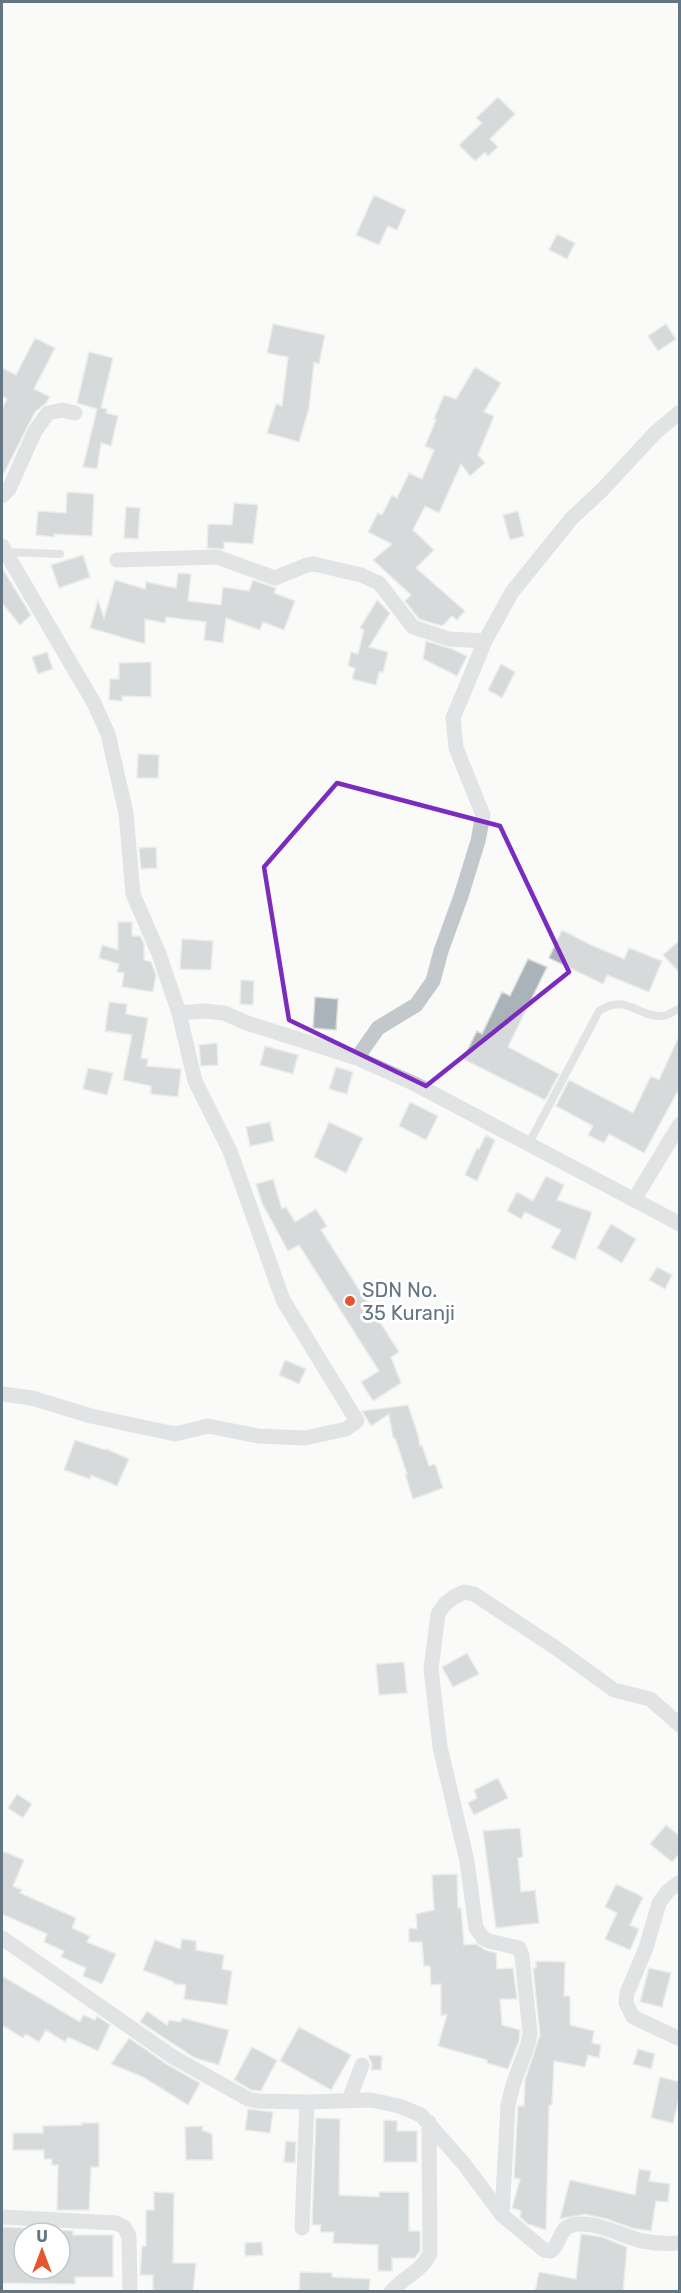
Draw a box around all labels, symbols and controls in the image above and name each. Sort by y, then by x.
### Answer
place label: SDN No. 35 Kuranji [362,1278,455,1325]
marker: SDN No. 35 Kuranji [343,1294,357,1308]
north arrow [12,2221,72,2281]
text: U [36,2227,48,2246]

